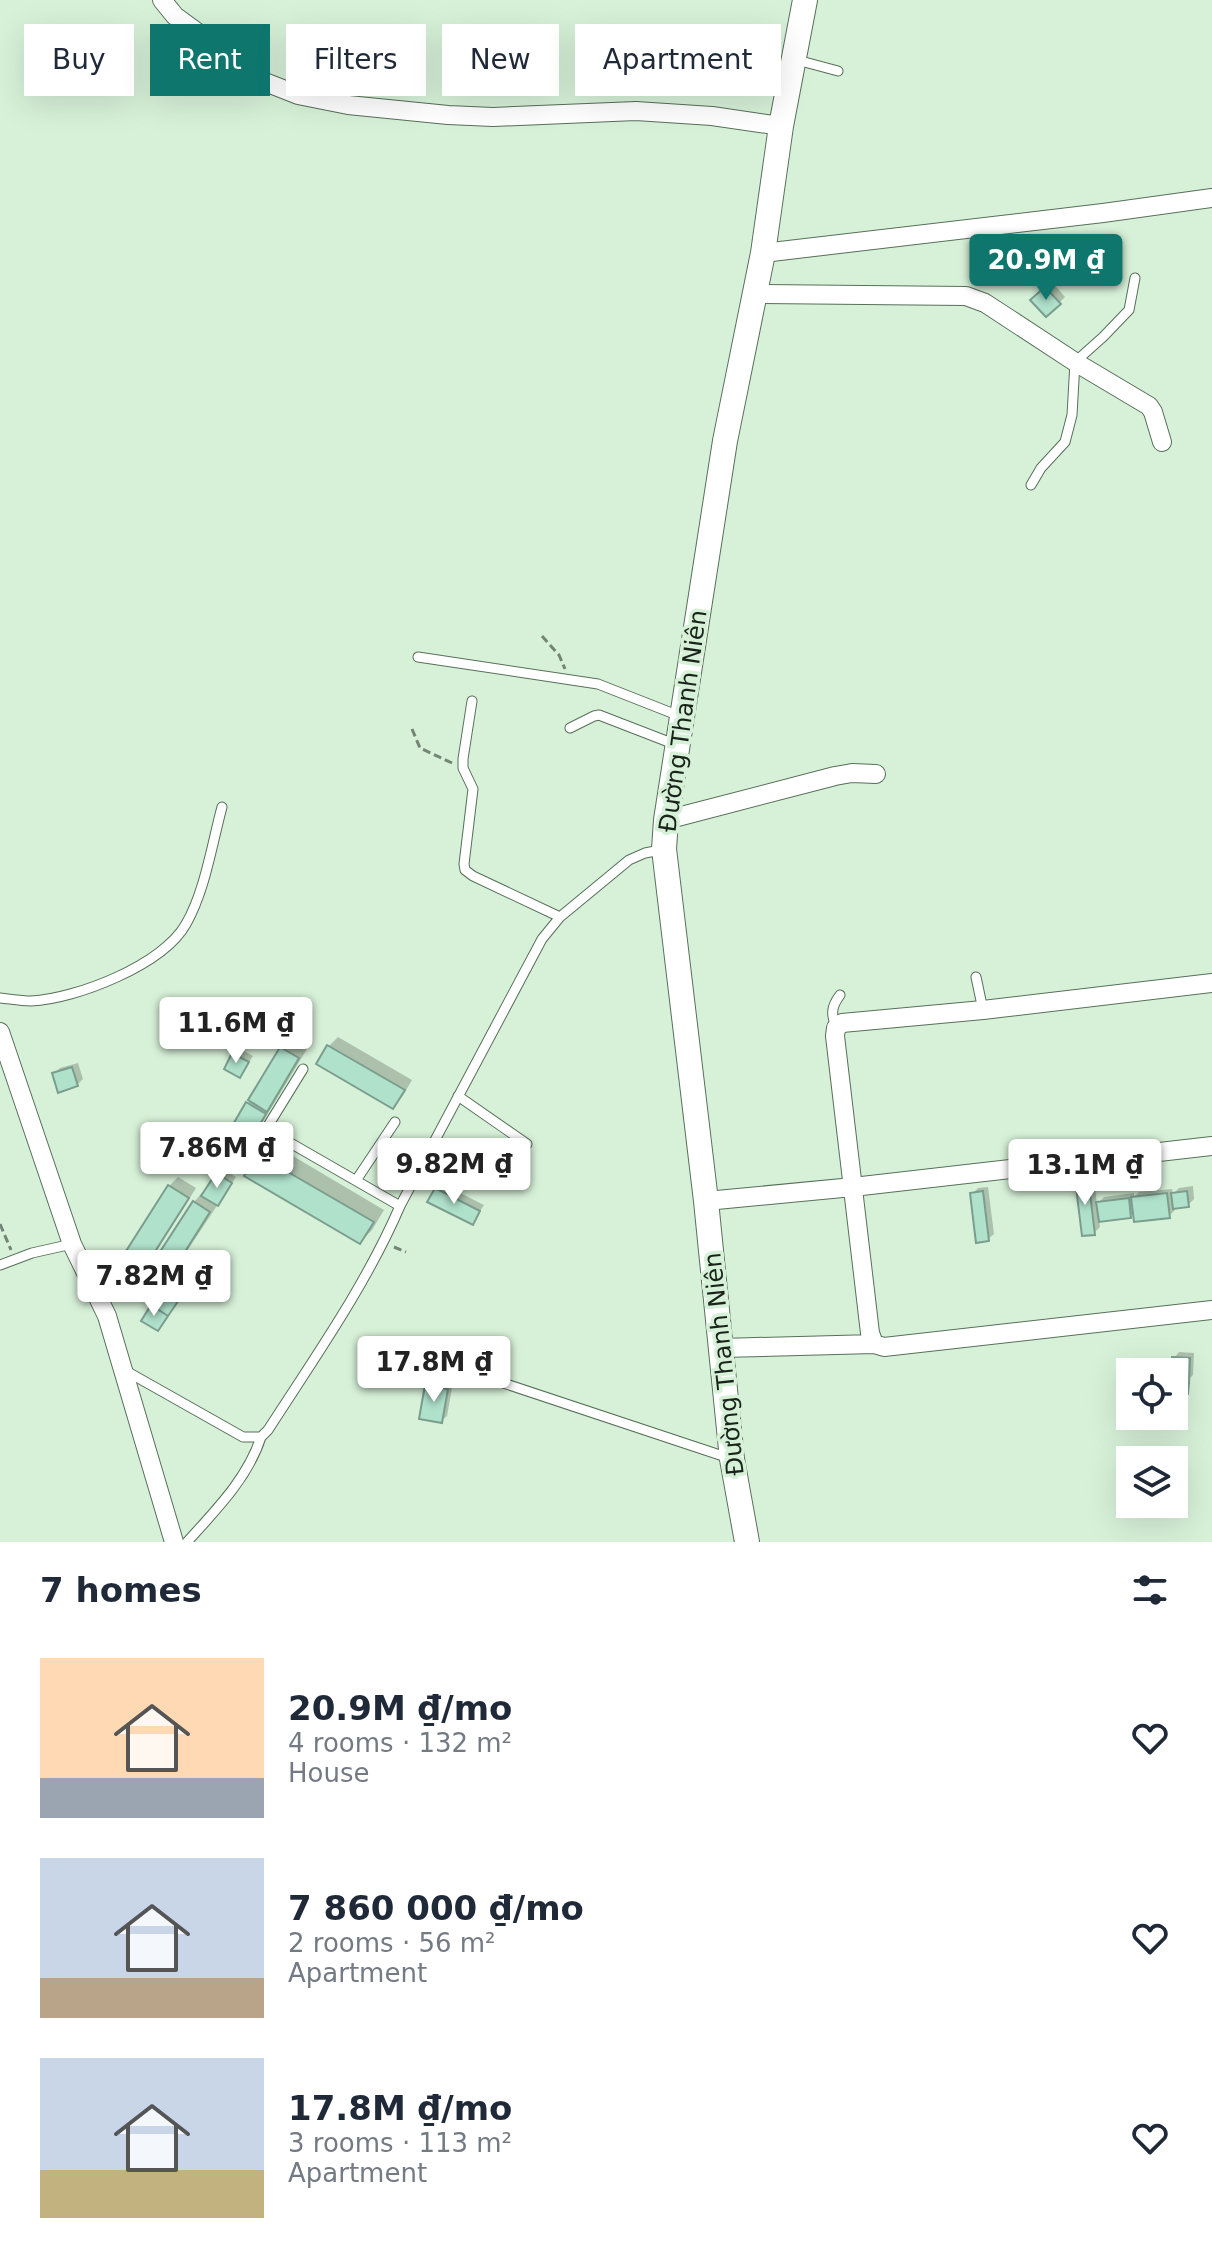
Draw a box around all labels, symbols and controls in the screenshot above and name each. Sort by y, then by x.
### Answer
chip: Buy [24,24,134,96]
chip: Rent [150,24,270,96]
chip: Filters [286,24,426,96]
chip: New [442,24,559,96]
chip: Apartment [575,24,781,96]
pin: 20.9M ₫ [972,234,1120,302]
text: 20.9M ₫ [987,245,1105,275]
street label: Đường Thanh Niên [654,608,712,834]
pin: 11.6M ₫ [162,997,310,1065]
text: 11.6M ₫ [177,1008,295,1038]
pin: 7.86M ₫ [143,1122,291,1190]
text: 7.86M ₫ [158,1133,276,1163]
pin: 9.82M ₫ [380,1138,528,1206]
pin: 13.1M ₫ [1011,1139,1159,1207]
text: 9.82M ₫ [395,1149,513,1179]
text: 13.1M ₫ [1026,1150,1144,1180]
pin: 7.82M ₫ [80,1250,228,1318]
street label: Đường Thanh Niên [698,1251,750,1477]
text: 7.82M ₫ [95,1261,213,1291]
pin: 17.8M ₫ [360,1336,508,1404]
text: 17.8M ₫ [375,1347,493,1377]
map controls [1116,1358,1188,1518]
button: locate [1116,1358,1188,1430]
button: layers [1116,1446,1188,1518]
icon: filters [1128,1568,1172,1612]
text: 7 homes [40,1570,202,1610]
text: 20.9M ₫/mo [288,1688,512,1728]
icon: home [104,1690,200,1786]
icon: heart [1128,1716,1172,1760]
text: 4 rooms · 132 m² [288,1728,512,1758]
text: House [288,1758,369,1788]
text: 7 860 000 ₫/mo [288,1888,584,1928]
icon: home [104,1890,200,1986]
icon: heart [1128,1916,1172,1960]
text: 2 rooms · 56 m² [288,1928,496,1958]
text: Apartment [288,1958,427,1988]
text: 17.8M ₫/mo [288,2088,512,2128]
icon: home [104,2090,200,2186]
icon: heart [1128,2116,1172,2160]
text: 3 rooms · 113 m² [288,2128,512,2158]
text: Apartment [288,2158,427,2188]

